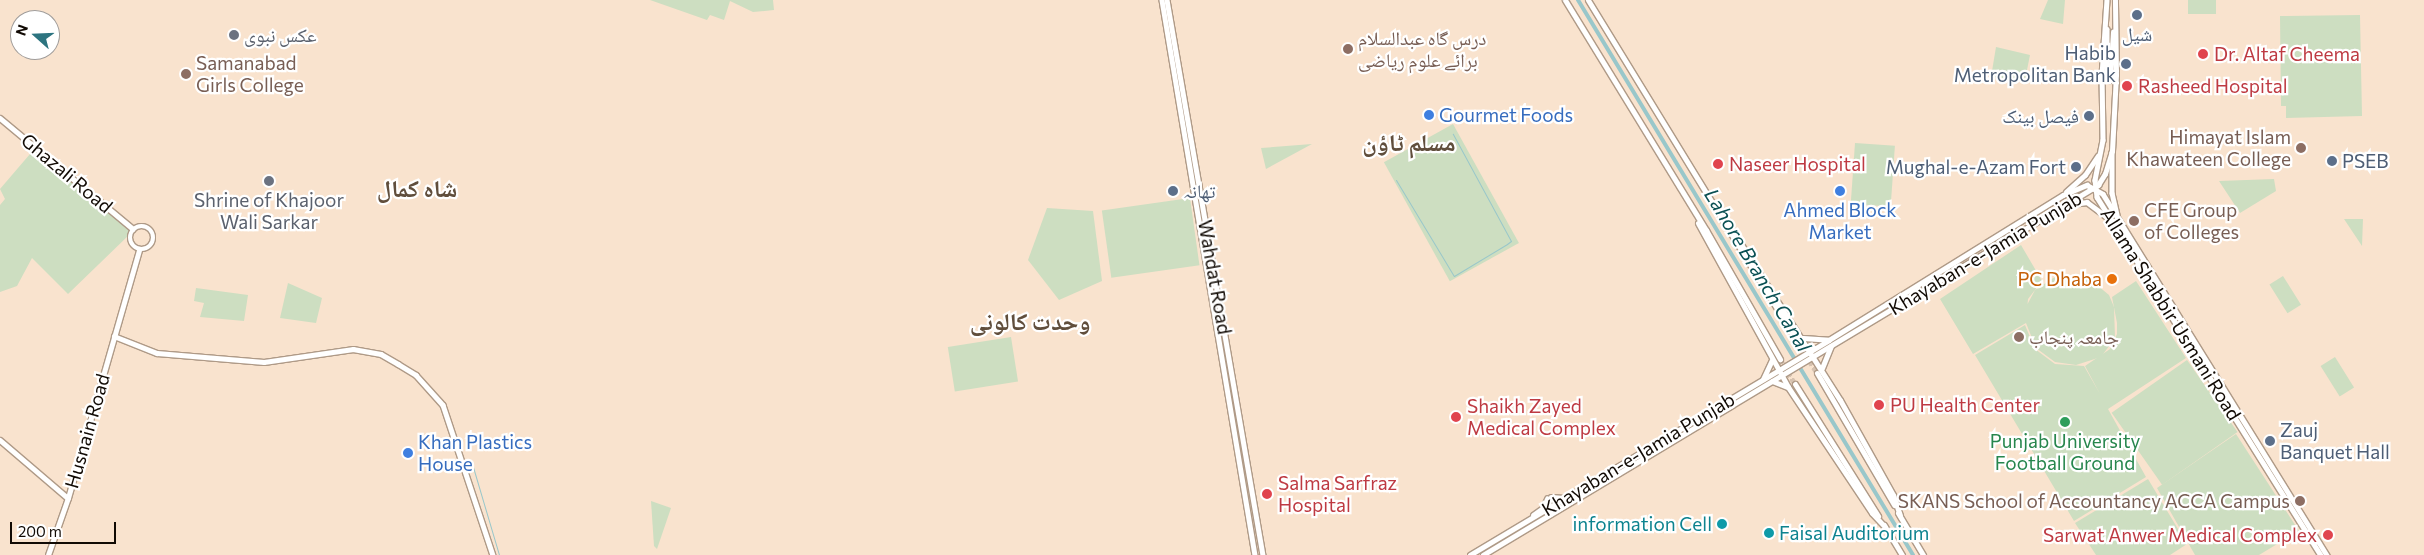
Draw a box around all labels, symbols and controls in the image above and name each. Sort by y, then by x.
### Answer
marker: شیل [2131,9,2143,21]
north arrow [10,10,60,60]
text: N [12,22,31,38]
place label: شیل [2122,23,2152,45]
place label: عکس نبوی [244,24,317,46]
place label: درس گاہ عبدالسلام برائے علوم ریاضی [1358,27,1486,71]
marker: عکس نبوی [228,29,240,41]
place label: Habib Metropolitan Bank [1954,42,2116,86]
marker: درس گاہ عبدالسلام برائے علوم ریاضی [1342,43,1354,55]
place label: Dr. Altaf Cheema [2214,43,2360,65]
marker: Dr. Altaf Cheema [2196,47,2210,61]
place label: Samanabad Girls College [196,52,304,96]
marker: Habib Metropolitan Bank [2120,58,2132,70]
marker: Samanabad Girls College [180,68,192,80]
place label: Rasheed Hospital [2138,75,2288,97]
marker: Rasheed Hospital [2120,79,2134,93]
place label: Gourmet Foods [1439,104,1573,126]
place label: فیصل بینک [2002,105,2079,127]
marker: Gourmet Foods [1423,109,1435,121]
marker: فیصل بینک [2083,110,2095,122]
place label: Himayat Islam Khawateen College [2126,126,2291,170]
street label: Ghazali Road [17,128,117,218]
district label: مسلم ٹاؤن [1362,128,1456,156]
marker: Himayat Islam Khawateen College [2295,142,2307,154]
place label: PSEB [2342,150,2389,172]
place label: Naseer Hospital [1729,153,1866,175]
marker: PSEB [2326,155,2338,167]
place label: Mughal-e-Azam Fort [1886,156,2066,178]
marker: Naseer Hospital [1711,157,1725,171]
marker: Mughal-e-Azam Fort [2070,161,2082,173]
district label: شاہ کمال [377,174,457,202]
marker: Shrine of Khajoor Wali Sarkar [263,175,275,187]
place label: تھانہ [1183,180,1216,202]
water label: Lahore Branch Canal [1700,184,1816,356]
marker: تھانہ [1167,185,1179,197]
marker: Ahmed Block Market [1834,185,1846,197]
street label: Khayaban-e-Jamia Punjab [1884,186,2086,320]
place label: Shrine of Khajoor Wali Sarkar [194,189,344,233]
place label: Ahmed Block Market [1783,199,1897,243]
place label: CFE Group of Colleges [2144,199,2239,243]
street label: Allama Shabbir Usmani Road [2096,204,2246,424]
marker: CFE Group of Colleges [2128,215,2140,227]
street label: Wahdat Road [1194,218,1236,336]
place label: PC Dhaba [2017,268,2102,290]
marker: PC Dhaba [2106,273,2118,285]
district label: وحدت کالونی [970,307,1090,335]
place label: جامعہ پنجاب [2029,326,2119,348]
marker: جامعہ پنجاب [2013,331,2025,343]
street label: Husnain Road [60,371,114,491]
street label: Khayaban-e-Jamia Punjab [1537,387,1739,521]
place label: PU Health Center [1890,394,2040,416]
place label: Shaikh Zayed Medical Complex [1467,395,1616,439]
marker: PU Health Center [1872,398,1886,412]
marker: Shaikh Zayed Medical Complex [1449,410,1463,424]
marker: Punjab University Football Ground [2059,416,2071,428]
place label: Zauj Banquet Hall [2280,419,2390,463]
place label: Punjab University Football Ground [1990,430,2140,474]
place label: Khan Plastics House [418,431,532,475]
marker: Zauj Banquet Hall [2264,435,2276,447]
marker: Khan Plastics House [402,447,414,459]
place label: Salma Sarfraz Hospital [1278,472,1397,516]
marker: Salma Sarfraz Hospital [1260,487,1274,501]
place label: SKANS School of Accountancy ACCA Campus [1898,490,2290,512]
marker: SKANS School of Accountancy ACCA Campus [2294,495,2306,507]
scale bar [12,512,119,544]
place label: information Cell [1572,513,1712,535]
marker: information Cell [1716,518,1728,530]
text: 200 m [18,522,62,540]
place label: Faisal Auditorium [1779,522,1929,544]
place label: Sarwat Anwer Medical Complex [2043,524,2317,546]
marker: Faisal Auditorium [1763,527,1775,539]
marker: Sarwat Anwer Medical Complex [2321,528,2335,542]

